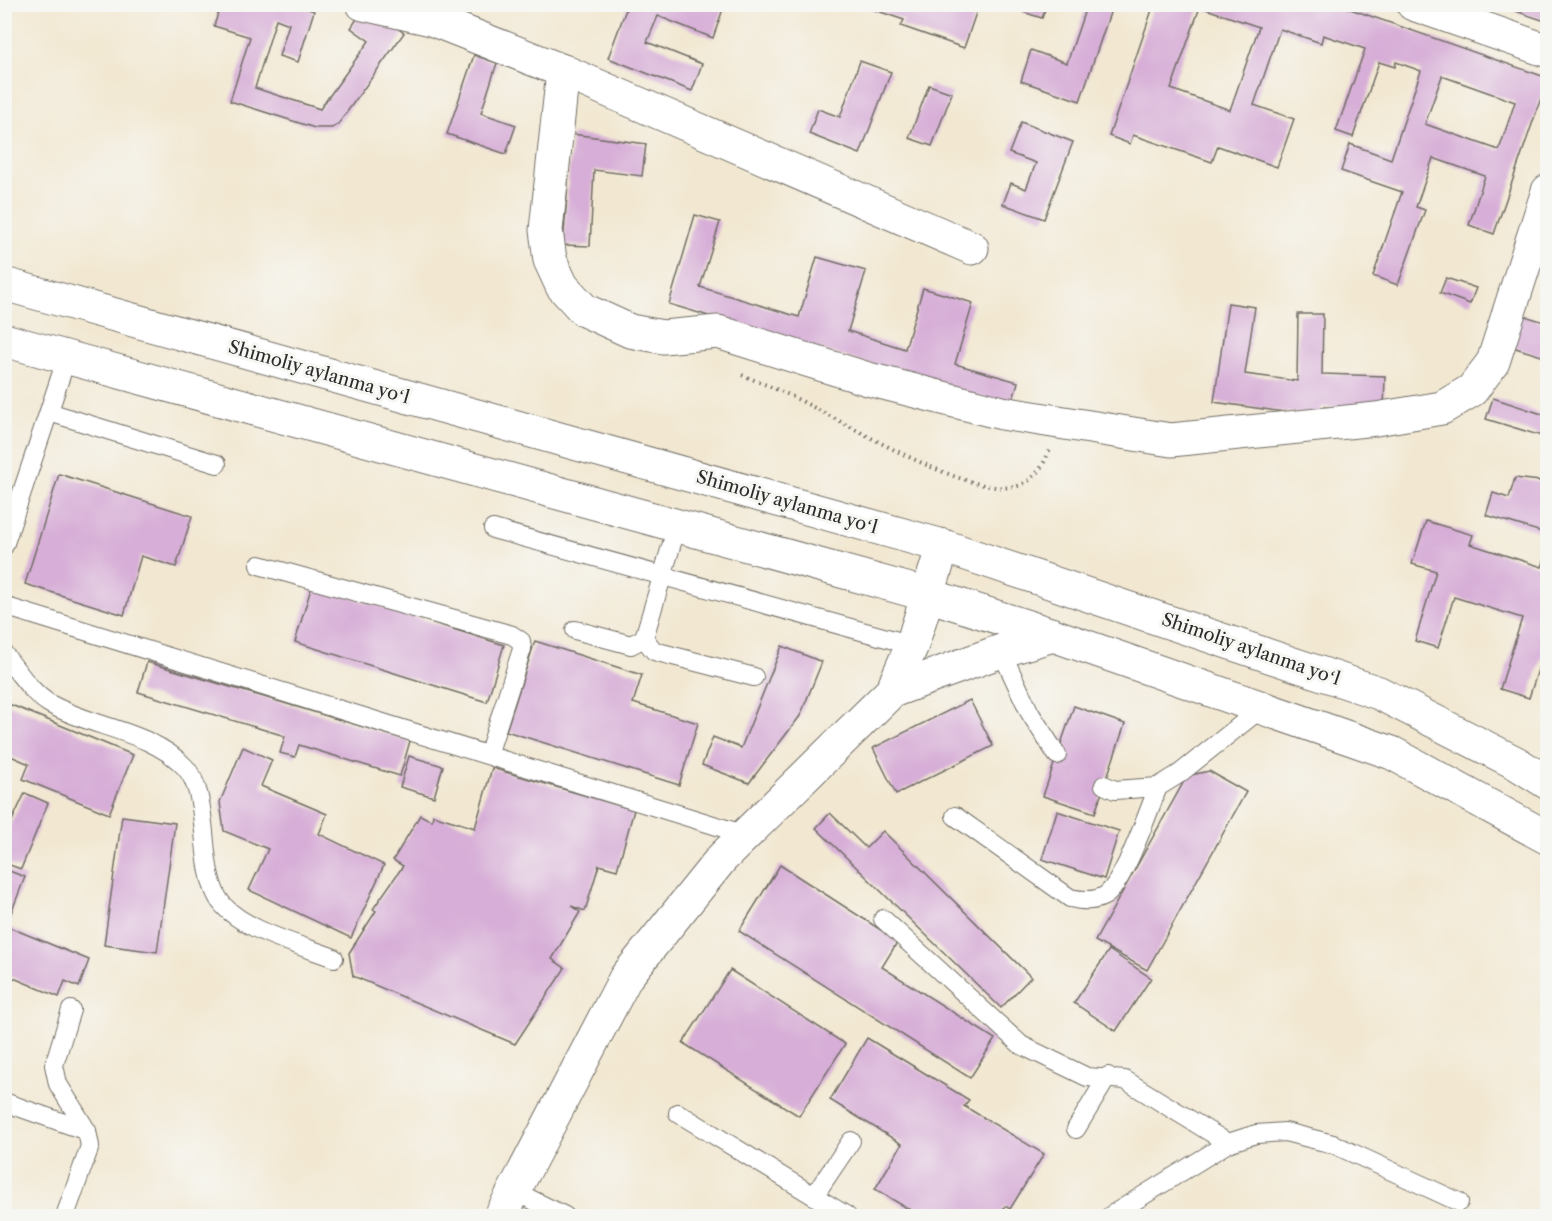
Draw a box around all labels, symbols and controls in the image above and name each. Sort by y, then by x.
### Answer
street label: Shimoliy aylanma yoʻl [226,336,412,408]
street label: Shimoliy aylanma yoʻl [694,466,880,538]
street label: Shimoliy aylanma yoʻl [1159,608,1343,690]

